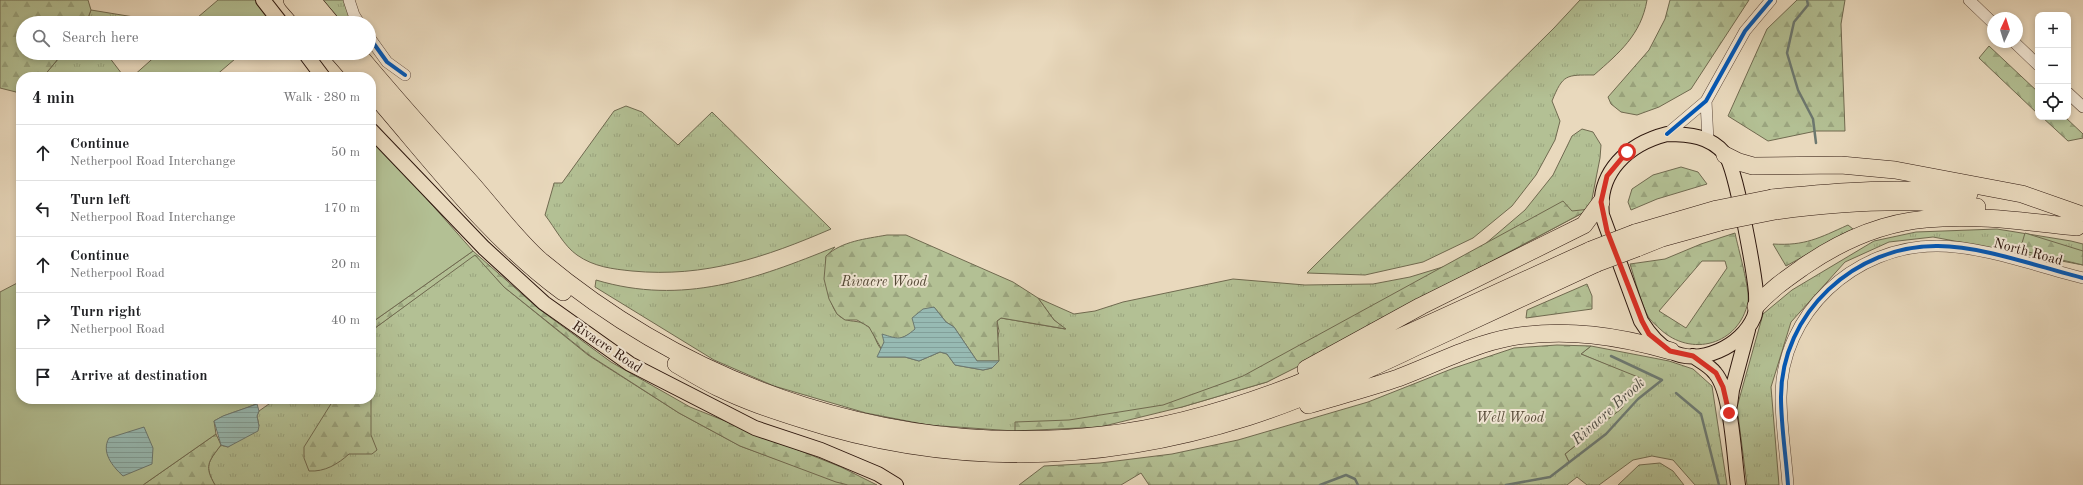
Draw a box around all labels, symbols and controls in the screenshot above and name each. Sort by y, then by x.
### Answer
north arrow [1987,12,2023,48]
map controls [2035,12,2071,120]
button: + [2035,12,2071,48]
search box [16,16,376,60]
icon: search [30,27,52,49]
text: Search here [62,31,139,46]
button: − [2035,48,2071,84]
button: locate [2035,84,2071,120]
text: 4 min [32,90,75,107]
text: Walk · 280 m [283,91,360,104]
text: Continue [70,137,129,152]
icon: ahead [32,142,54,164]
route start [1618,143,1636,161]
text: 50 m [331,146,360,159]
text: Netherpool Road Interchange [70,155,236,168]
text: Turn left [70,193,130,208]
icon: left [32,198,54,220]
text: 170 m [323,202,360,215]
text: Netherpool Road Interchange [70,211,236,224]
street label: North Road [1992,236,2064,268]
text: Continue [70,249,129,264]
icon: ahead [32,254,54,276]
text: 20 m [331,258,360,271]
text: Netherpool Road [70,267,165,280]
park label: Rivacre Wood [840,275,928,289]
text: Turn right [70,305,141,320]
icon: right [32,310,54,332]
text: 40 m [331,314,360,327]
street label: Rivacre Road [569,319,645,375]
text: Netherpool Road [70,323,165,336]
icon: arrive [32,366,54,388]
text: Arrive at destination [70,369,208,384]
water label: Rivacre Brook [1569,376,1648,449]
route end [1720,404,1738,422]
park label: Well Wood [1476,411,1545,425]

